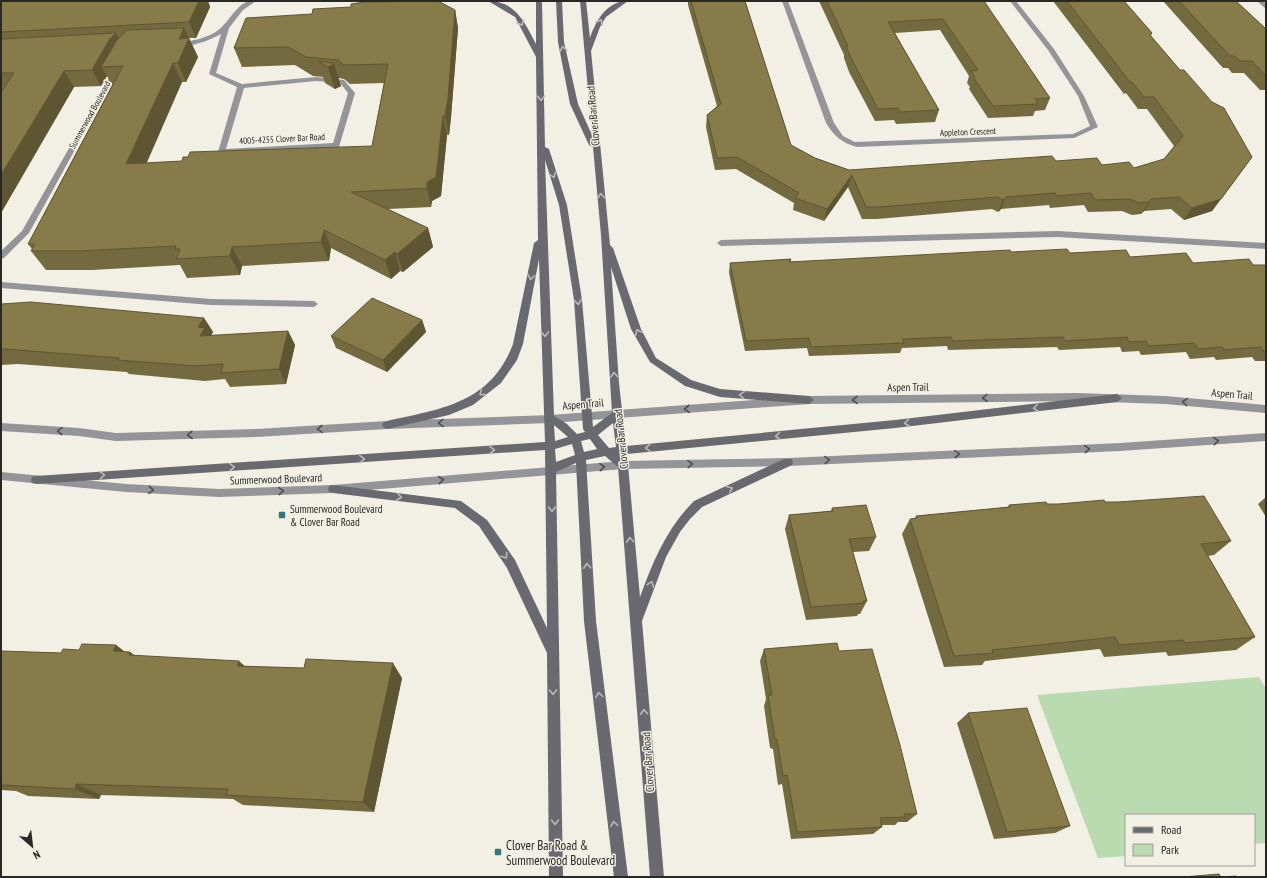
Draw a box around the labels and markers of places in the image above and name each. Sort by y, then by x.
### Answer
place label: Summerwood Boulevard & Clover Bar Road [290,502,383,529]
marker: Summerwood Boulevard & Clover Bar Road [277,510,287,520]
place label: Clover Bar Road & Summerwood Boulevard [506,837,615,869]
marker: Clover Bar Road & Summerwood Boulevard [493,847,503,857]

